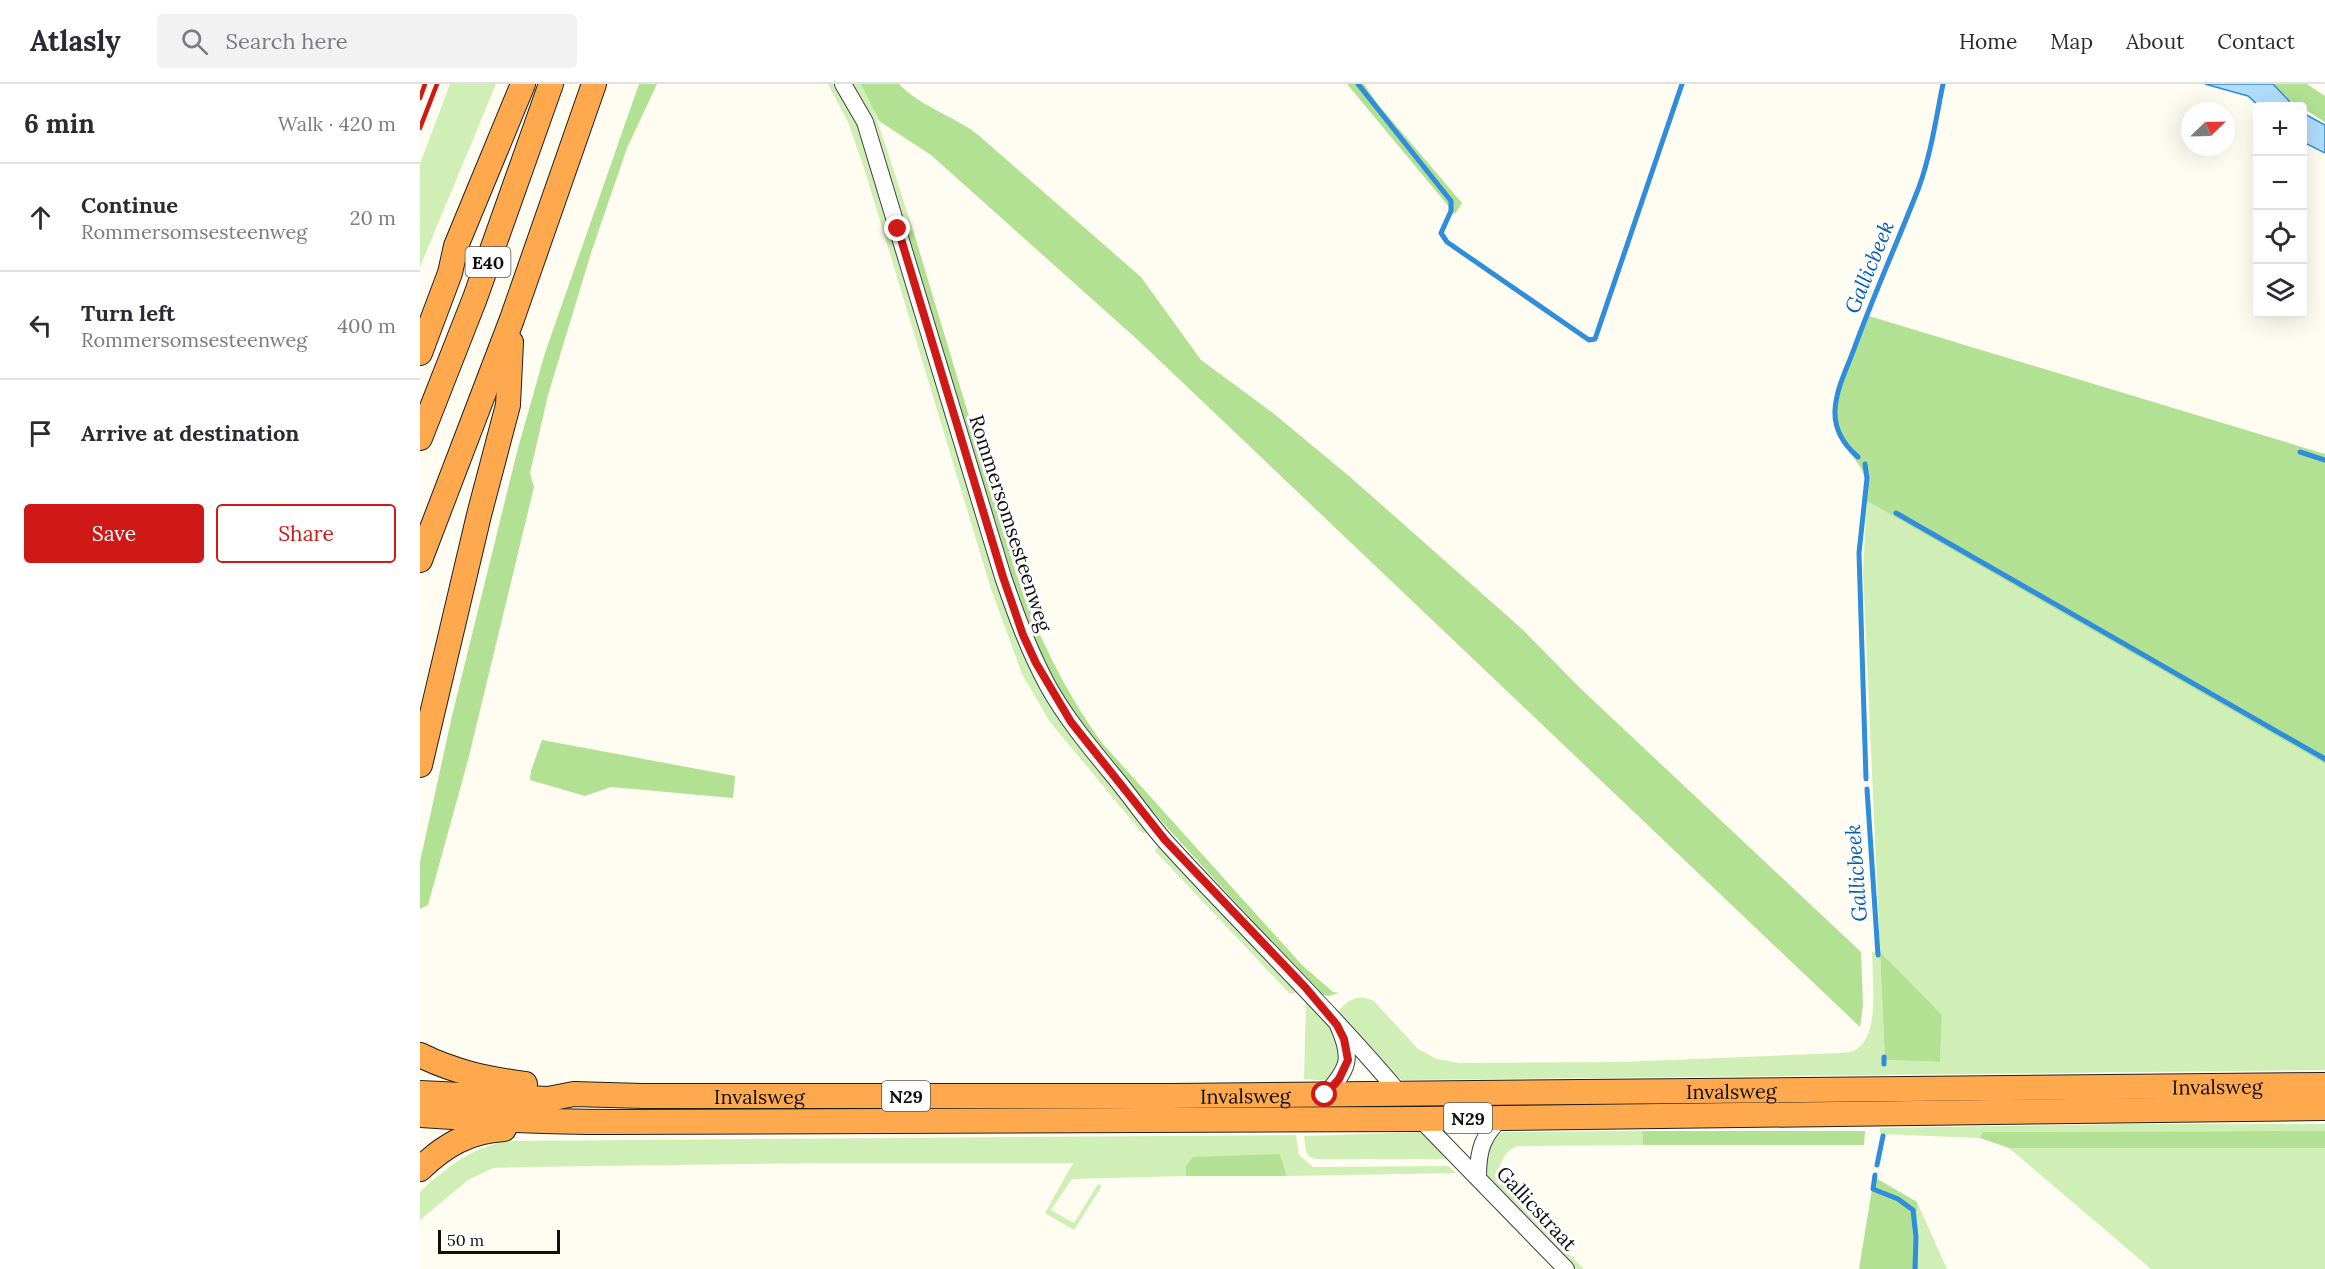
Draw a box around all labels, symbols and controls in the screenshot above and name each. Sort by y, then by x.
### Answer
search box [157,14,577,68]
text: Atlasly [30,23,121,59]
icon: search [178,25,211,58]
text: Search here [226,27,348,55]
text: Home [1959,28,2017,55]
text: Map [2050,28,2093,55]
text: About [2126,28,2184,55]
text: Contact [2217,28,2295,55]
north arrow [2181,102,2235,156]
map controls [2253,102,2307,318]
button: + [2253,102,2307,156]
text: 6 min [24,107,95,140]
text: Walk · 420 m [278,111,396,136]
button: − [2253,156,2307,210]
text: Continue [81,191,178,219]
icon: ahead [24,201,57,234]
text: 20 m [350,205,396,230]
button: locate [2253,210,2307,264]
route end [884,215,910,241]
water label: Gallicbeek [1838,217,1900,317]
text: Rommersomsesteenweg [81,219,307,244]
road number: E40 [466,247,510,277]
button: layers [2253,264,2307,318]
text: Turn left [81,299,175,327]
icon: left [24,309,57,342]
text: 400 m [337,313,396,338]
text: Rommersomsesteenweg [81,327,307,352]
street label: Rommersomsesteenweg [964,411,1058,635]
icon: arrive [24,417,57,450]
text: Arrive at destination [81,419,299,447]
button: Save [24,504,204,563]
button: Share [216,504,396,563]
water label: Gallicbeek [1839,823,1873,923]
street label: Invalsweg [2172,1073,2264,1099]
street label: Invalsweg [1686,1078,1778,1104]
road number: N29 [882,1081,930,1111]
route start [1311,1081,1337,1107]
street label: Invalsweg [1200,1082,1292,1108]
street label: Invalsweg [714,1084,806,1109]
road number: N29 [1444,1103,1492,1133]
street label: Gallicstraat [1492,1161,1583,1256]
scale bar [438,1227,560,1254]
text: 50 m [447,1230,484,1250]

